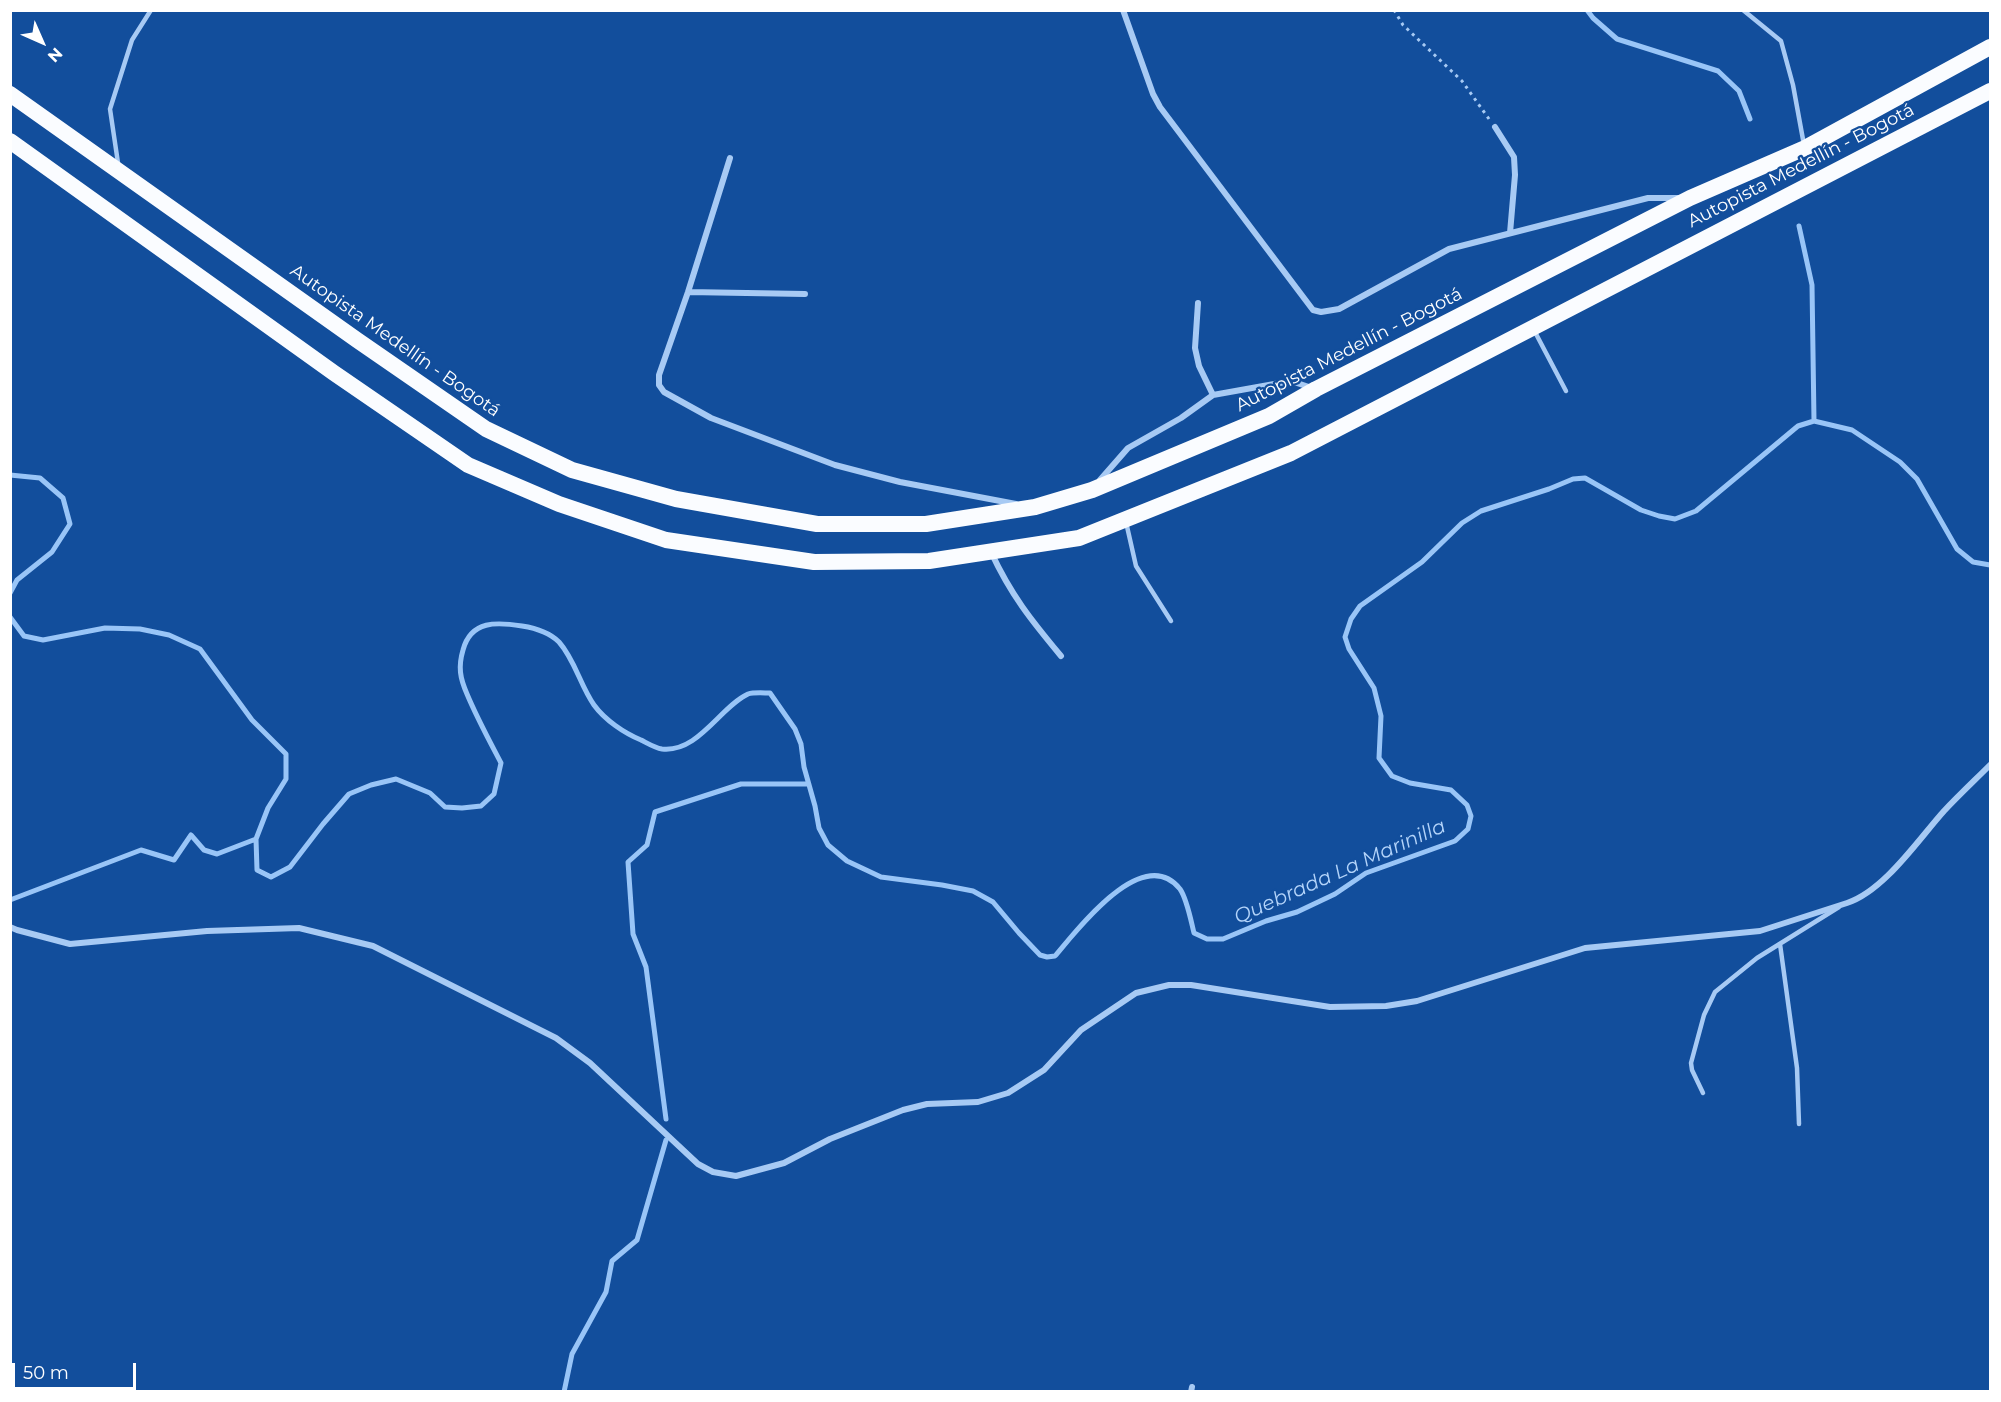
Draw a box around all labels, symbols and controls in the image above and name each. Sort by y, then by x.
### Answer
north arrow [12,12,72,72]
text: N [44,44,66,66]
street label: Autopista Medellín - Bogotá [1684,99,1918,233]
street label: Autopista Medellín - Bogotá [286,260,504,422]
street label: Autopista Medellín - Bogotá [1232,283,1466,417]
water label: Quebrada La Marinilla [1230,814,1450,930]
scale bar [15,1351,140,1389]
text: 50 m [23,1362,69,1384]

